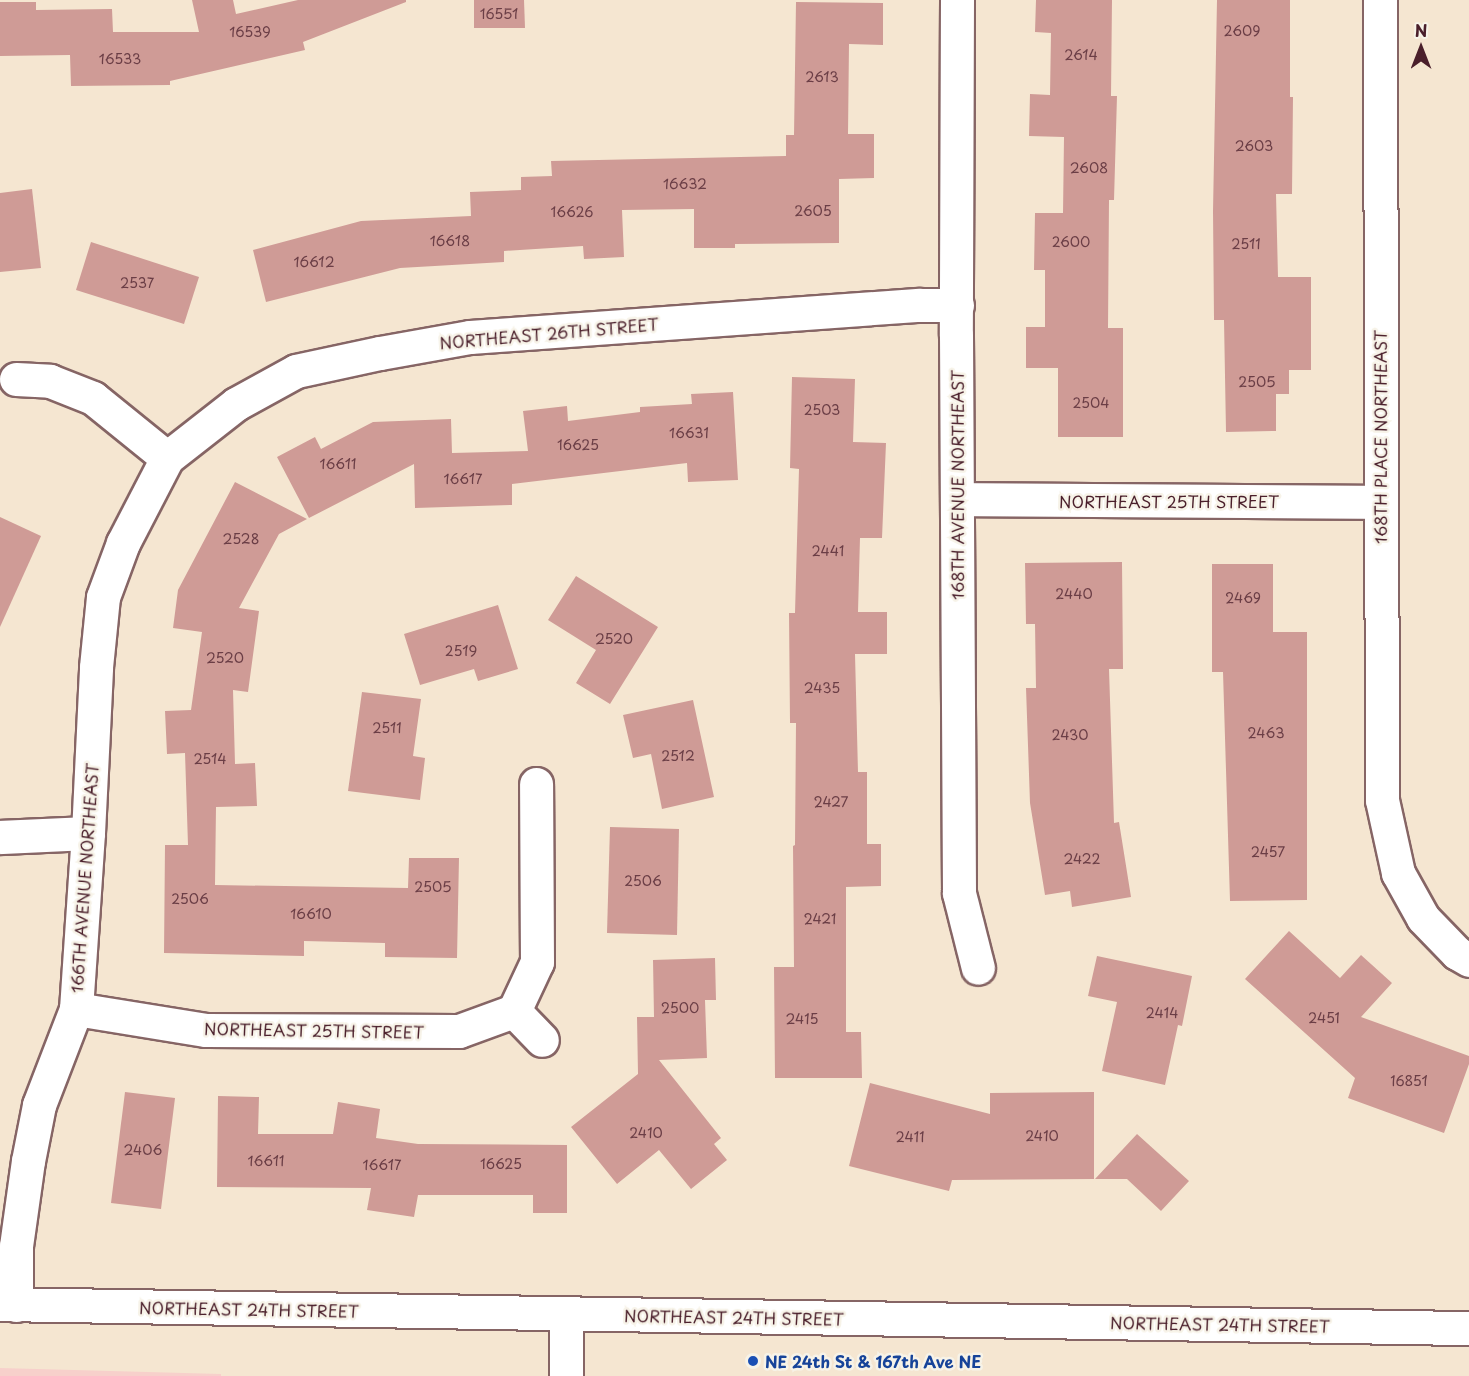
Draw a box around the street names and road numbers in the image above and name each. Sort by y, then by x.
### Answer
street label: NORTHEAST 26TH STREET [439,314,659,352]
street label: 168TH PLACE NORTHEAST [1370,329,1390,545]
street label: 168TH AVENUE NORTHEAST [947,370,967,600]
street label: NORTHEAST 25TH STREET [1060,491,1278,511]
street label: 166TH AVENUE NORTHEAST [66,762,102,994]
street label: NORTHEAST 25TH STREET [204,1018,424,1042]
street label: NORTHEAST 24TH STREET [139,1297,359,1321]
street label: NORTHEAST 24TH STREET [624,1305,844,1329]
street label: NORTHEAST 24TH STREET [1110,1312,1330,1336]

